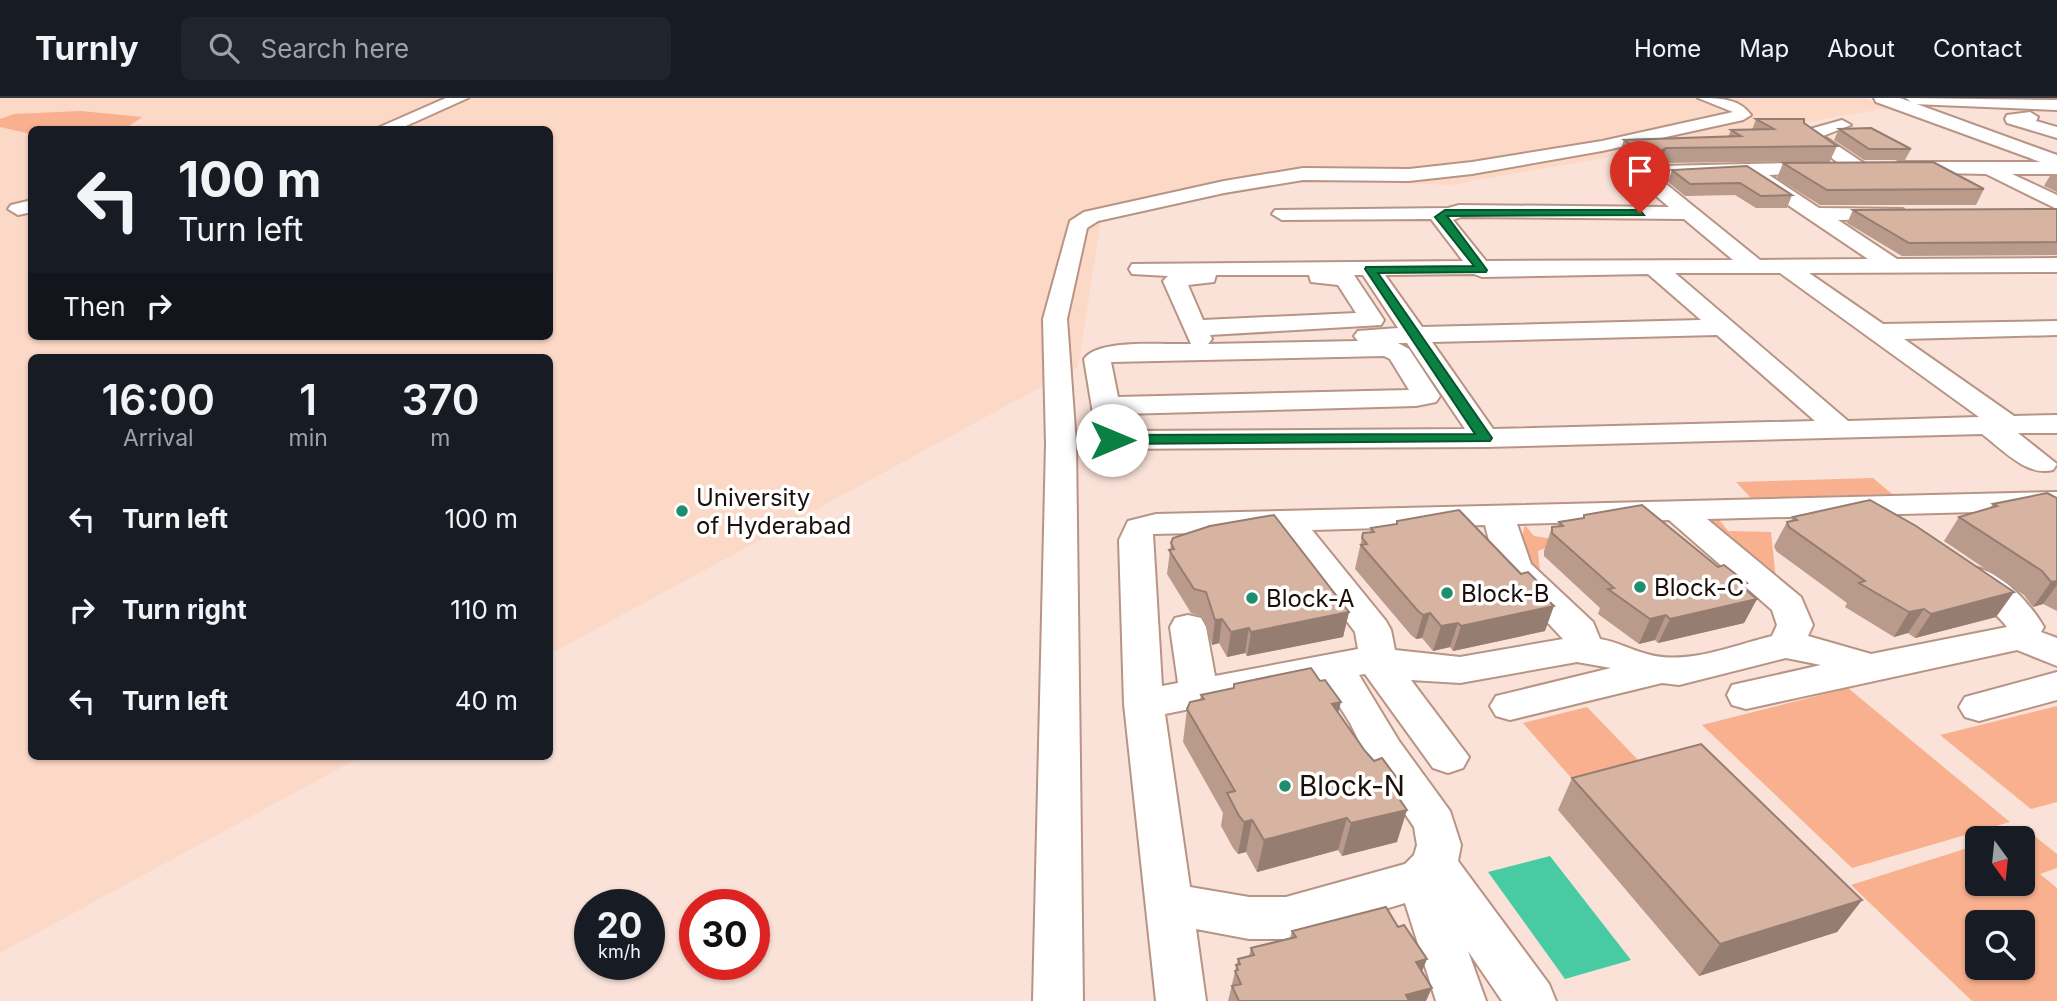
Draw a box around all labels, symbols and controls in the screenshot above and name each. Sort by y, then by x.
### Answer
search box [181,17,671,80]
text: Turnly [35,28,139,68]
icon: search [205,29,243,67]
text: Search here [261,33,409,64]
text: Home [1634,34,1701,63]
text: Map [1739,34,1789,63]
text: About [1827,34,1895,63]
text: Contact [1933,34,2022,63]
pin [1610,141,1670,213]
text: 100 m [178,150,322,209]
icon: arrive [1621,152,1659,190]
icon: left [63,154,154,245]
text: Turn left [178,210,303,249]
icon: right [140,287,178,325]
text: Then [63,291,126,322]
text: 16:00 [102,374,215,425]
text: 1 [299,374,317,425]
text: 370 [401,374,479,425]
position arrow [1075,403,1149,477]
text: Arrival [123,424,194,452]
text: min [289,424,328,452]
text: m [430,424,451,452]
place label: University of Hyderabad [696,483,851,540]
icon: left [63,500,101,538]
text: Turn left [122,503,228,534]
text: 100 m [445,503,518,534]
marker: University of Hyderabad [674,503,690,519]
place label: Block-C [1654,573,1744,602]
place label: Block-B [1461,579,1549,608]
marker: Block-C [1632,579,1648,595]
place label: Block-A [1266,584,1355,613]
marker: Block-B [1439,585,1455,601]
marker: Block-A [1244,590,1260,606]
icon: right [63,591,101,629]
text: Turn right [122,594,247,625]
text: 110 m [450,594,518,625]
icon: left [63,682,101,720]
text: Turn left [122,685,228,716]
text: 40 m [455,685,518,716]
place label: Block-N [1299,769,1405,803]
marker: Block-N [1277,778,1293,794]
north arrow [1965,826,2035,896]
map controls [1965,826,2035,980]
speed limit sign: 30 [679,889,770,980]
text: 20 [597,904,642,946]
button: search [1965,910,2035,980]
text: km/h [598,941,641,962]

